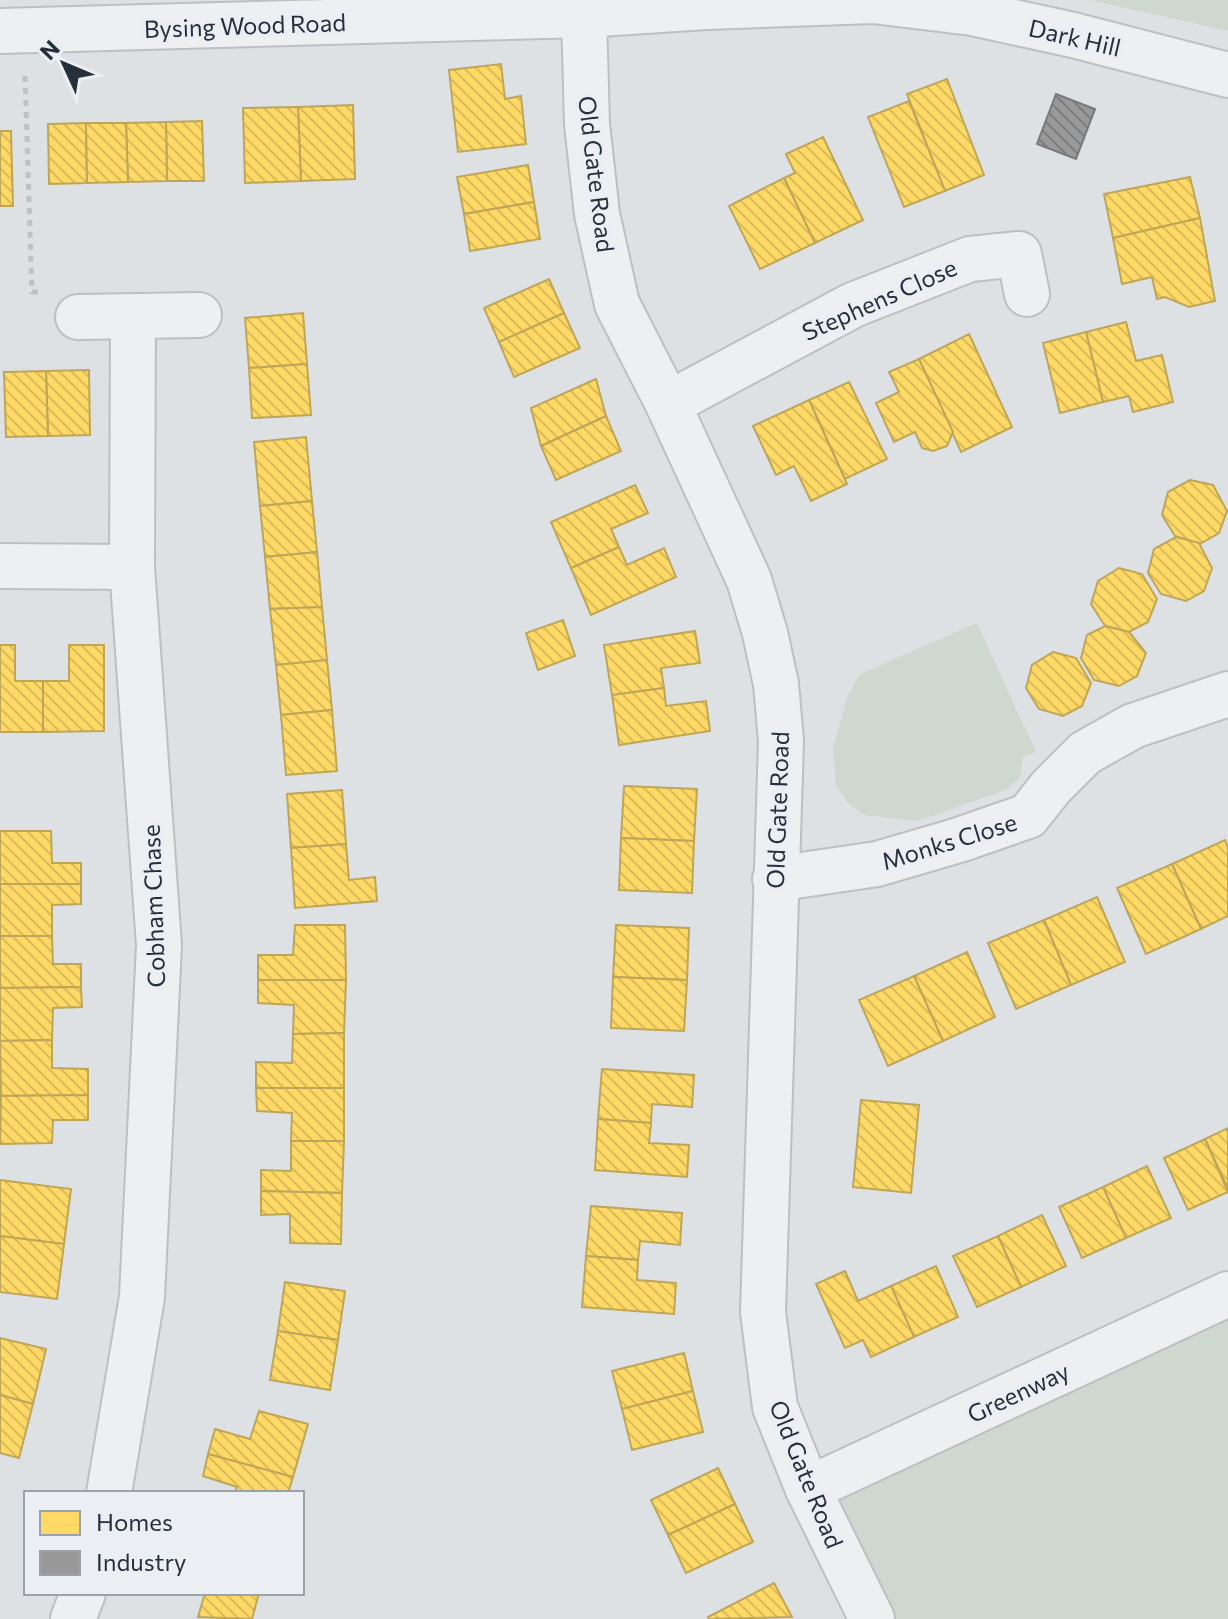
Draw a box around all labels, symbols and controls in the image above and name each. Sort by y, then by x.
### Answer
street label: Bysing Wood Road [144,7,346,43]
street label: Dark Hill [1026,12,1124,62]
north arrow [24,24,104,104]
text: N [34,34,65,65]
street label: Old Gate Road [573,94,621,254]
street label: Stephens Close [797,252,961,346]
street label: Old Gate Road [760,731,794,889]
street label: Monks Close [878,807,1020,875]
street label: Cobham Chase [136,824,170,988]
street label: Greenway [962,1356,1074,1428]
street label: Old Gate Road [764,1396,850,1552]
legend [24,1491,304,1595]
text: Homes [96,1507,173,1536]
text: Industry [96,1547,186,1576]

